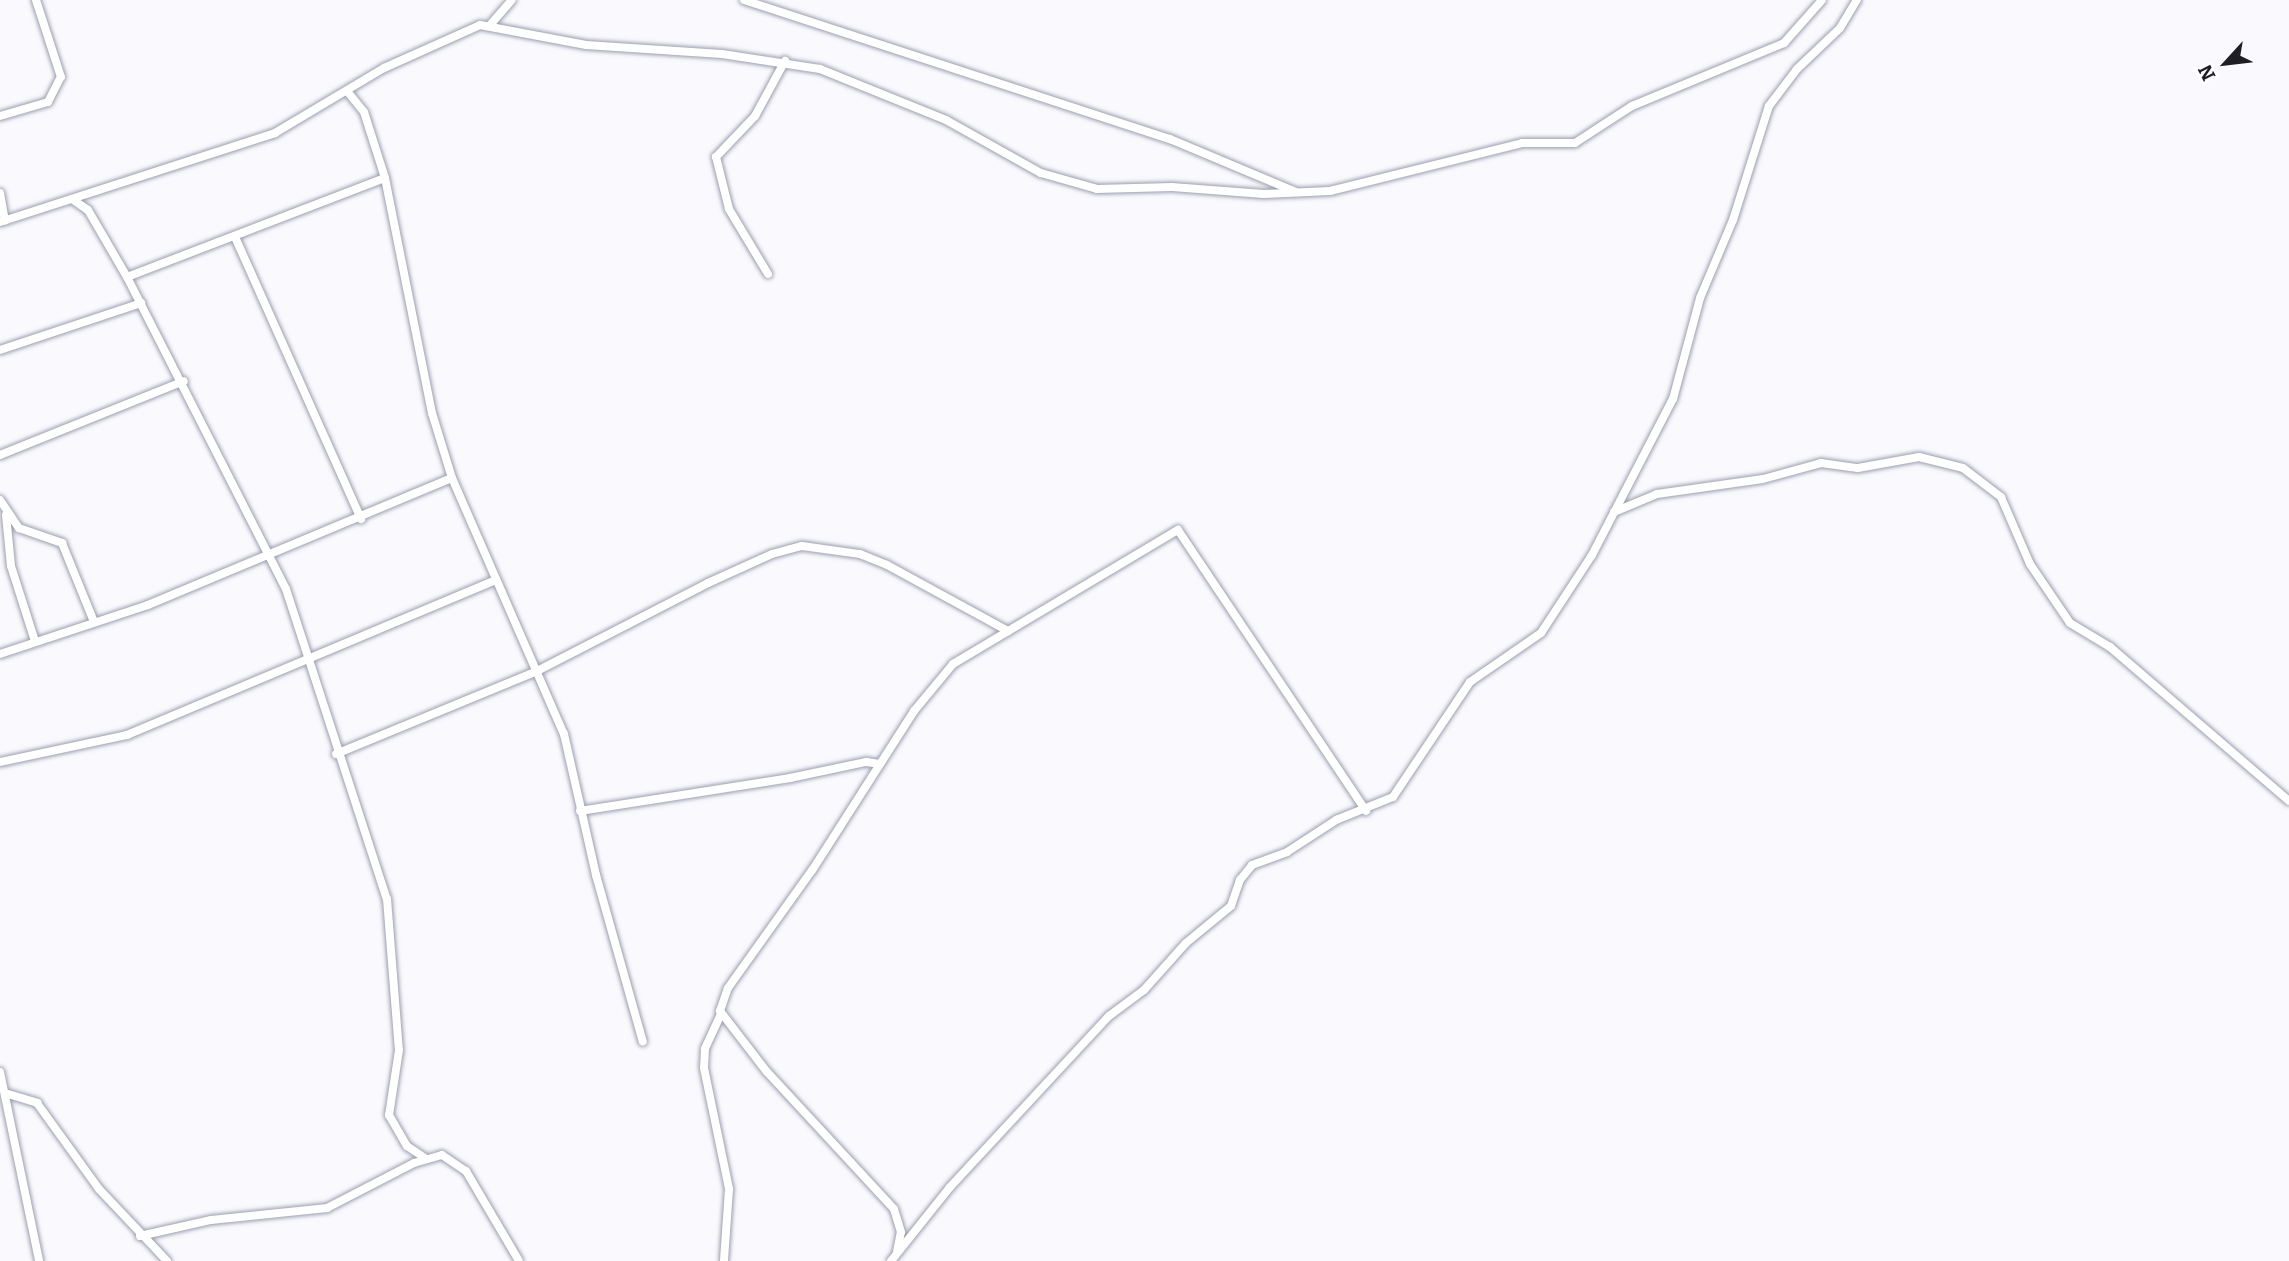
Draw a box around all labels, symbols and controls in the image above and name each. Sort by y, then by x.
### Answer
north arrow [2191,28,2261,98]
text: N [2193,61,2220,85]

